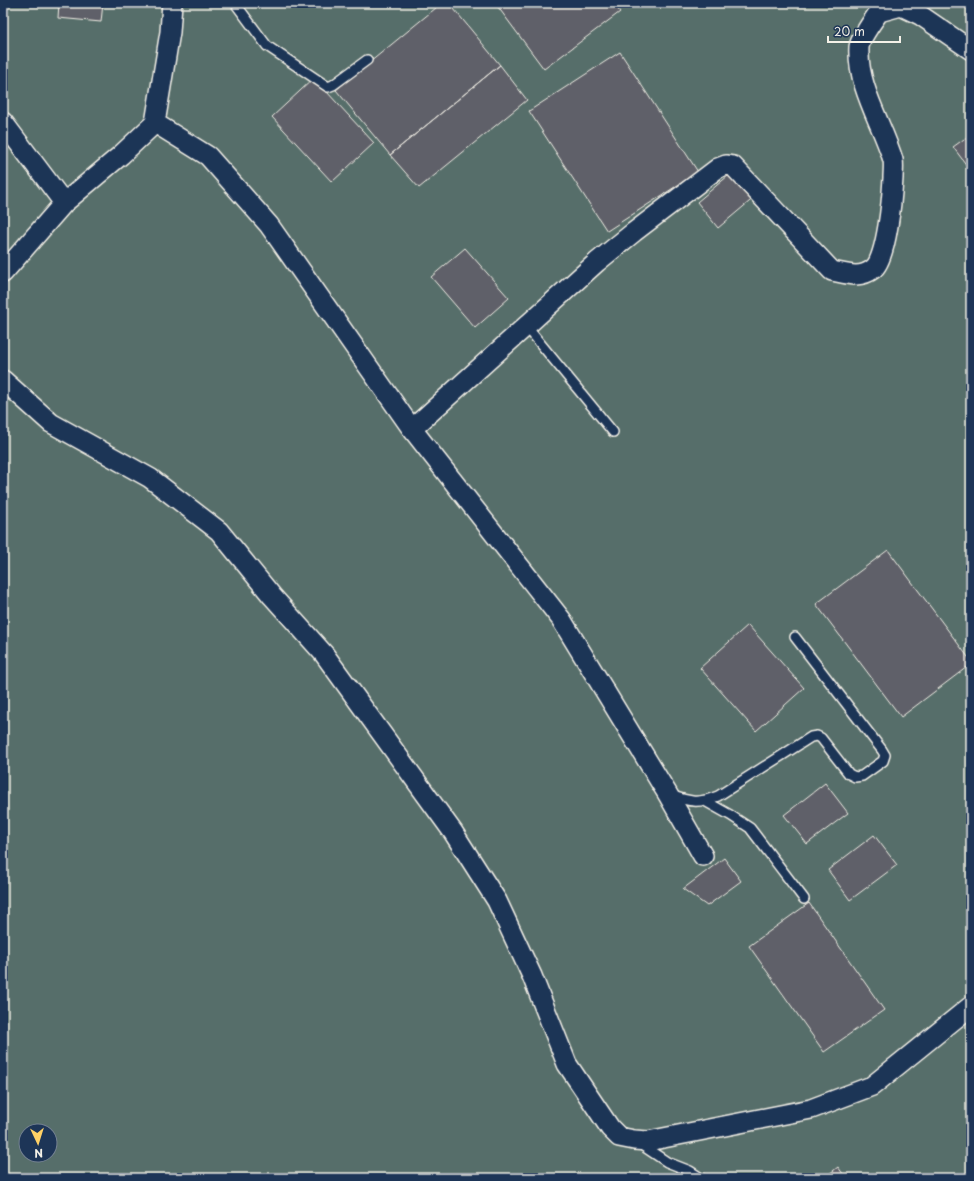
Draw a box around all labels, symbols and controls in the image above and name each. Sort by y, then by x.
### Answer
scale bar [828,18,900,44]
text: 20 m [834,22,865,40]
north arrow [18,1123,58,1163]
text: N [34,1145,44,1162]

